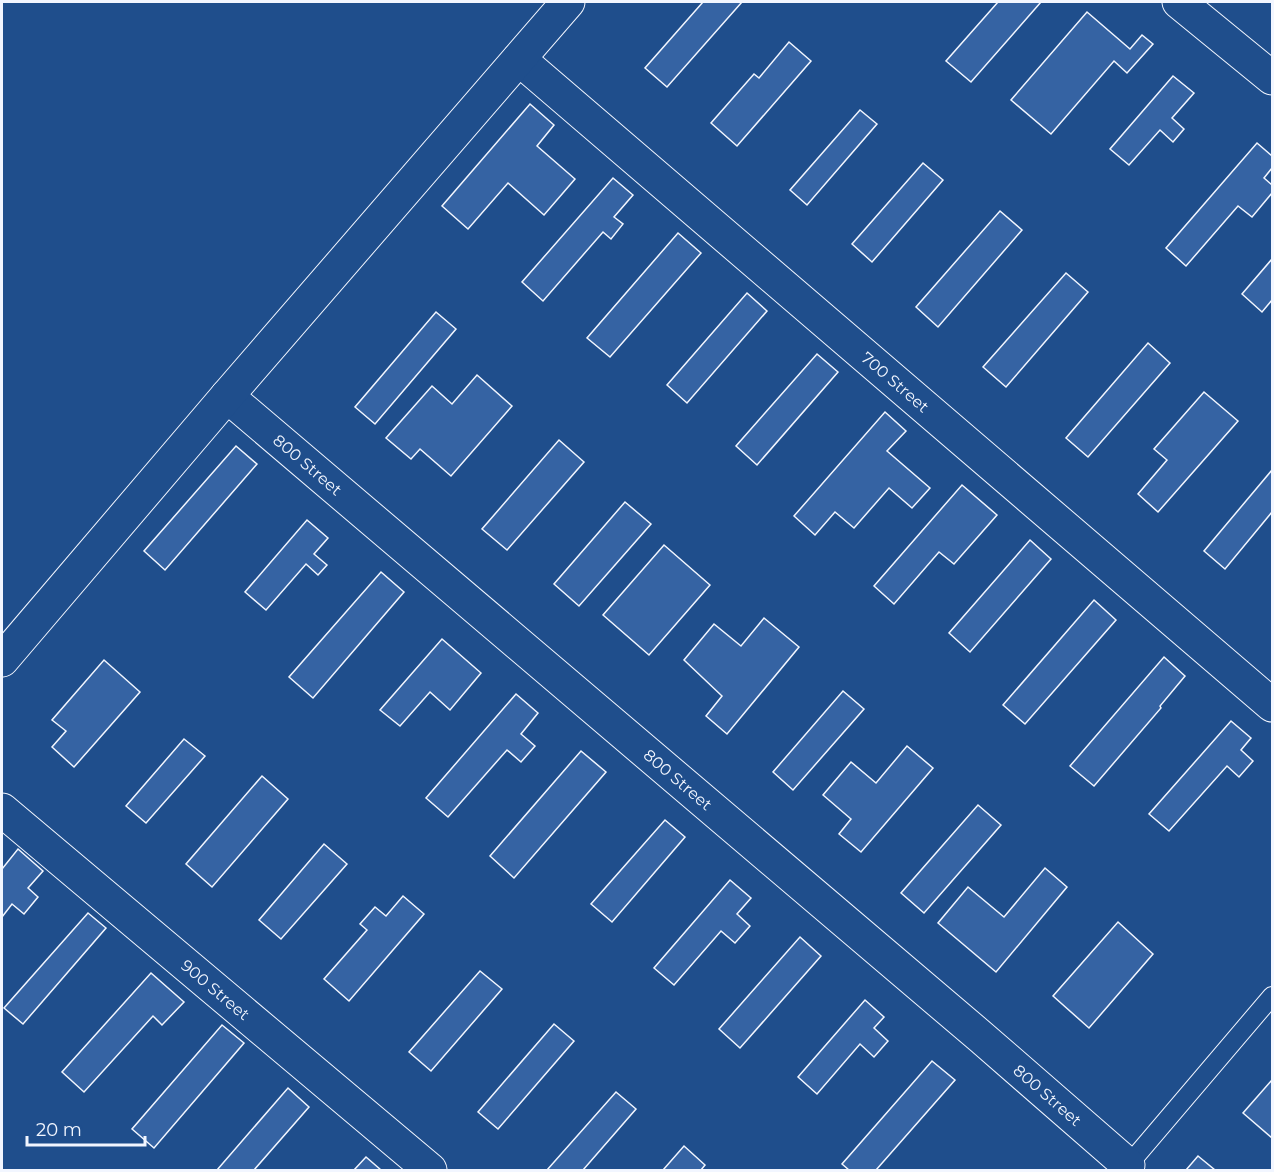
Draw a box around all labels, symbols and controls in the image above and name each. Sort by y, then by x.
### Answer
street label: 700 Street [858,348,933,416]
street label: 800 Street [270,430,346,499]
street label: 800 Street [640,745,717,814]
street label: 900 Street [177,955,254,1024]
street label: 800 Street [1010,1060,1086,1130]
scale bar [27,1109,146,1147]
text: 20 m [36,1119,82,1141]

